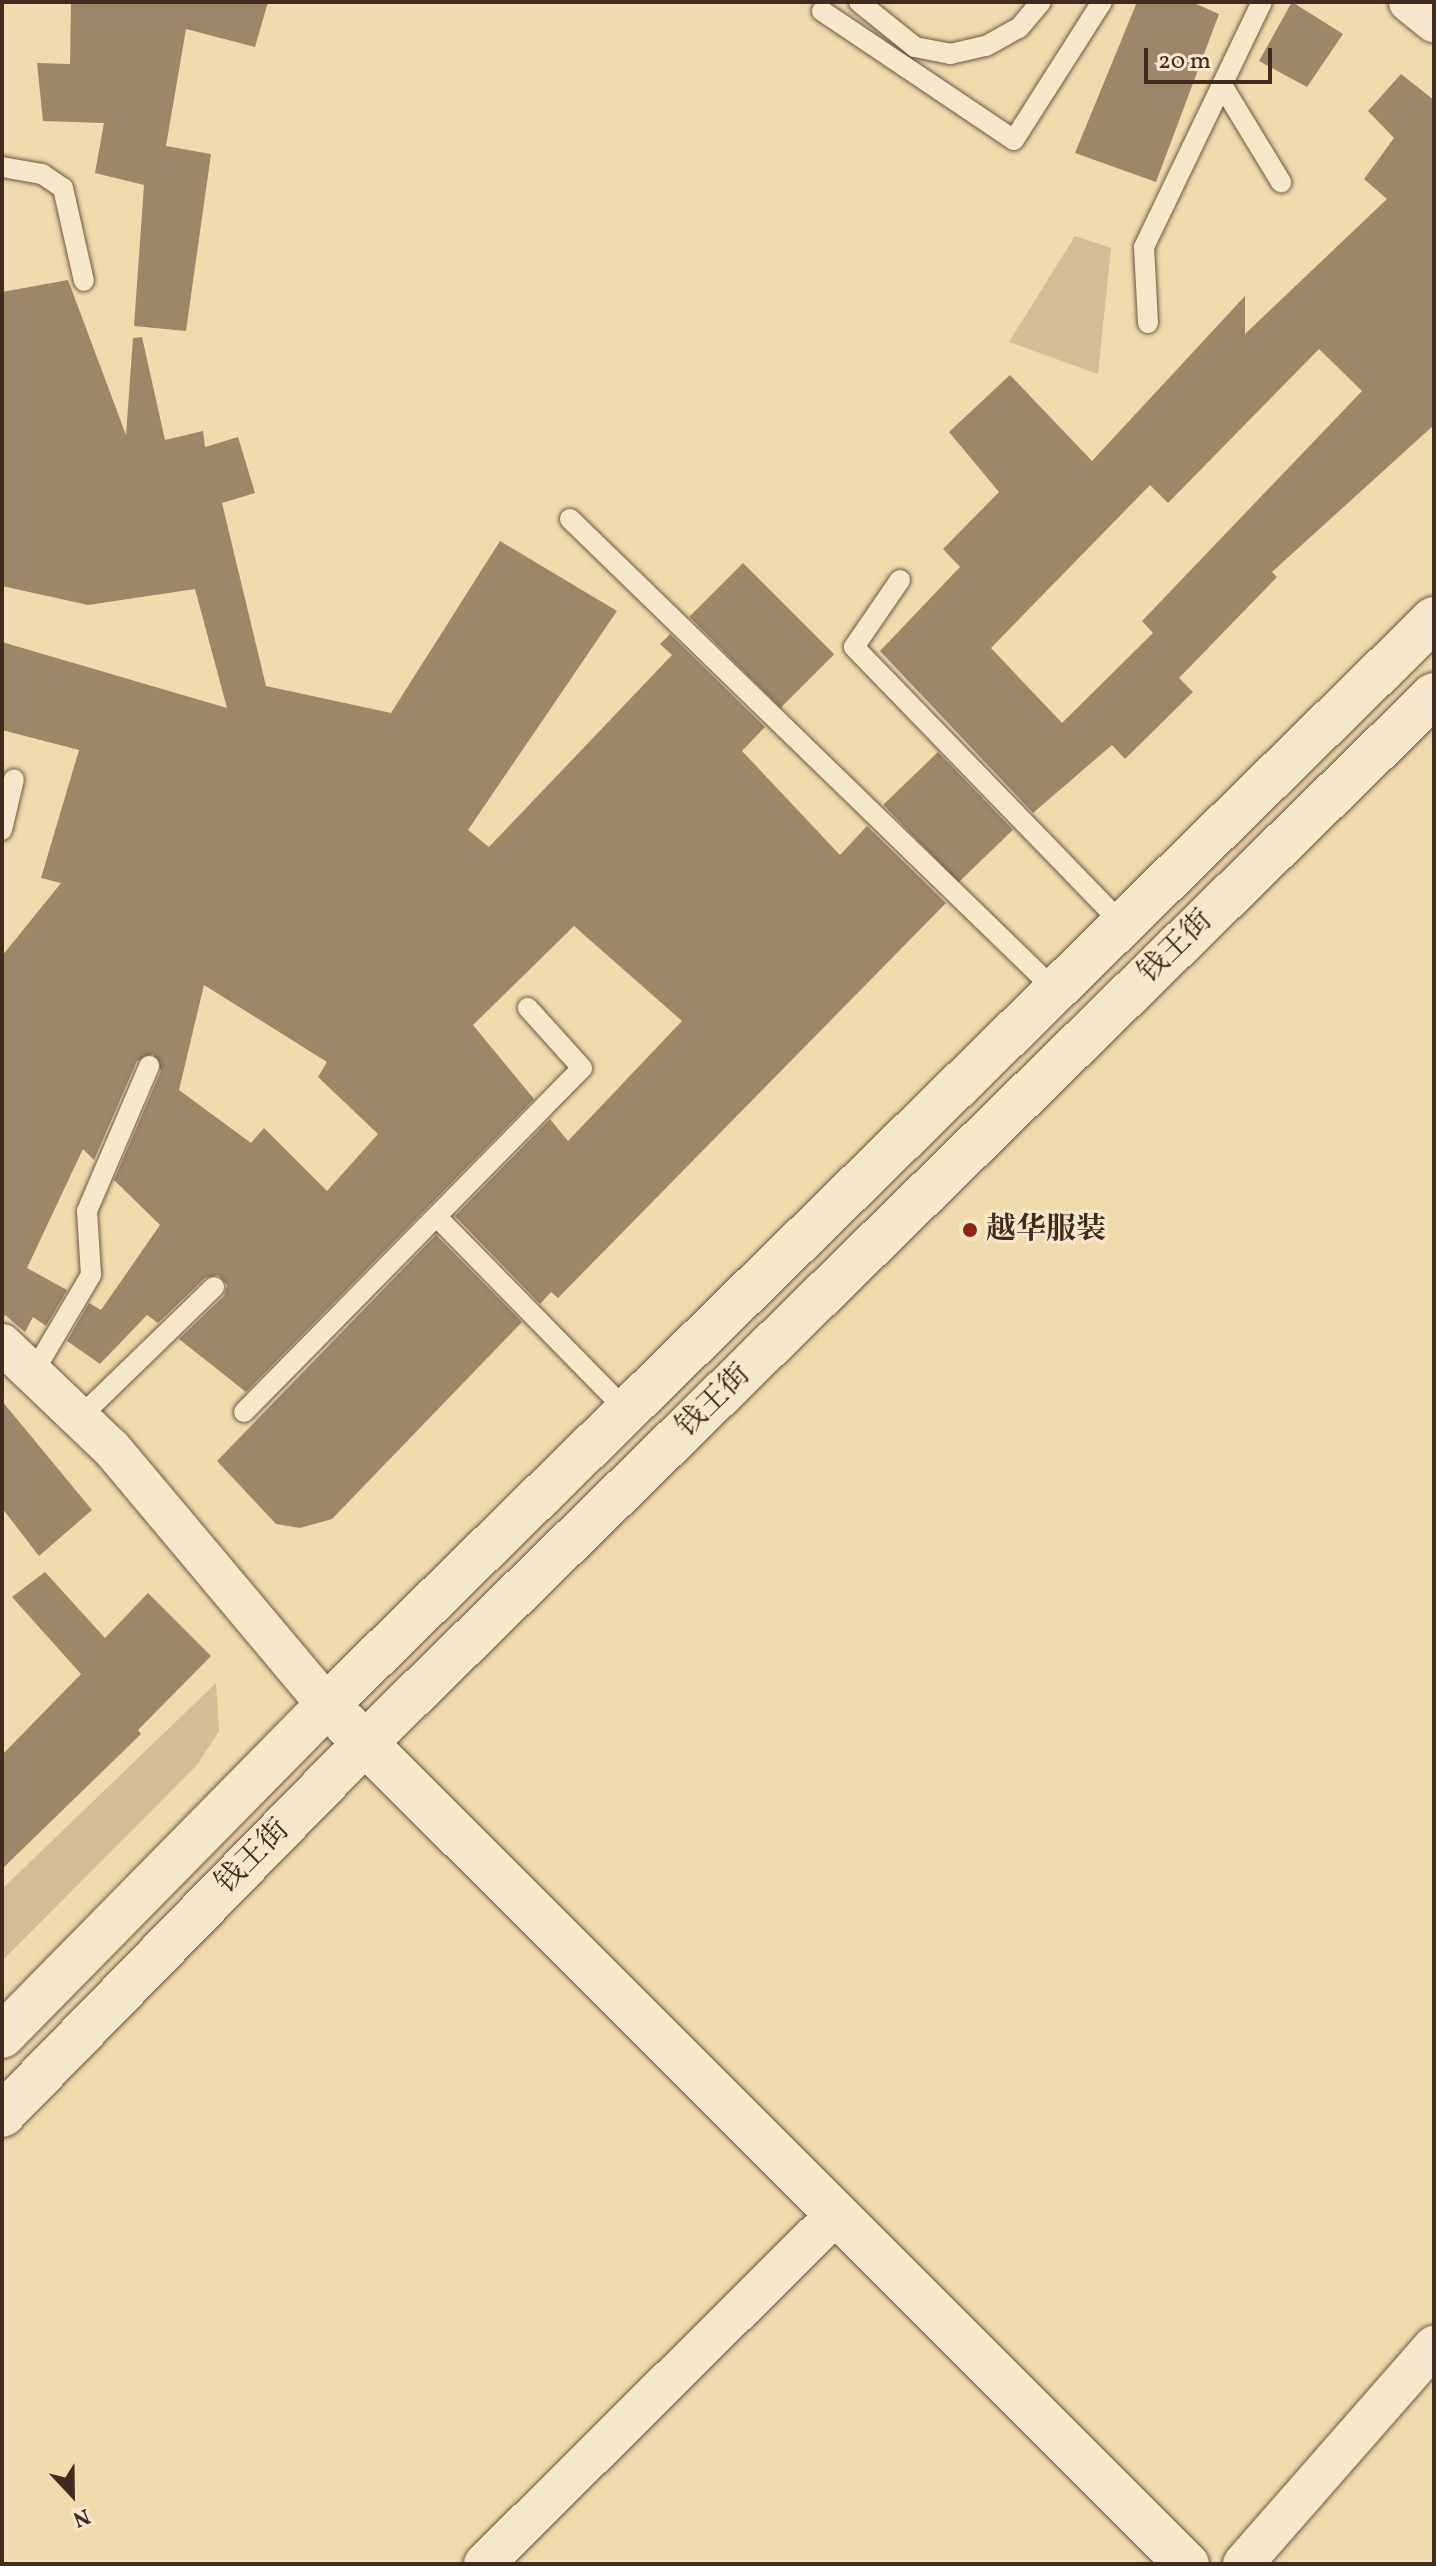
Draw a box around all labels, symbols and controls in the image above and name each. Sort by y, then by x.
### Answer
scale bar [1148,32,1276,82]
text: 20 m [1158,45,1211,79]
street label: 钱王街 [1131,903,1221,991]
place label: 越华服装 [986,1212,1106,1248]
marker: 越华服装 [961,1221,979,1239]
street label: 钱王街 [669,1357,759,1445]
street label: 钱王街 [208,1812,298,1902]
north arrow [32,2454,112,2534]
text: N [68,2499,94,2534]

